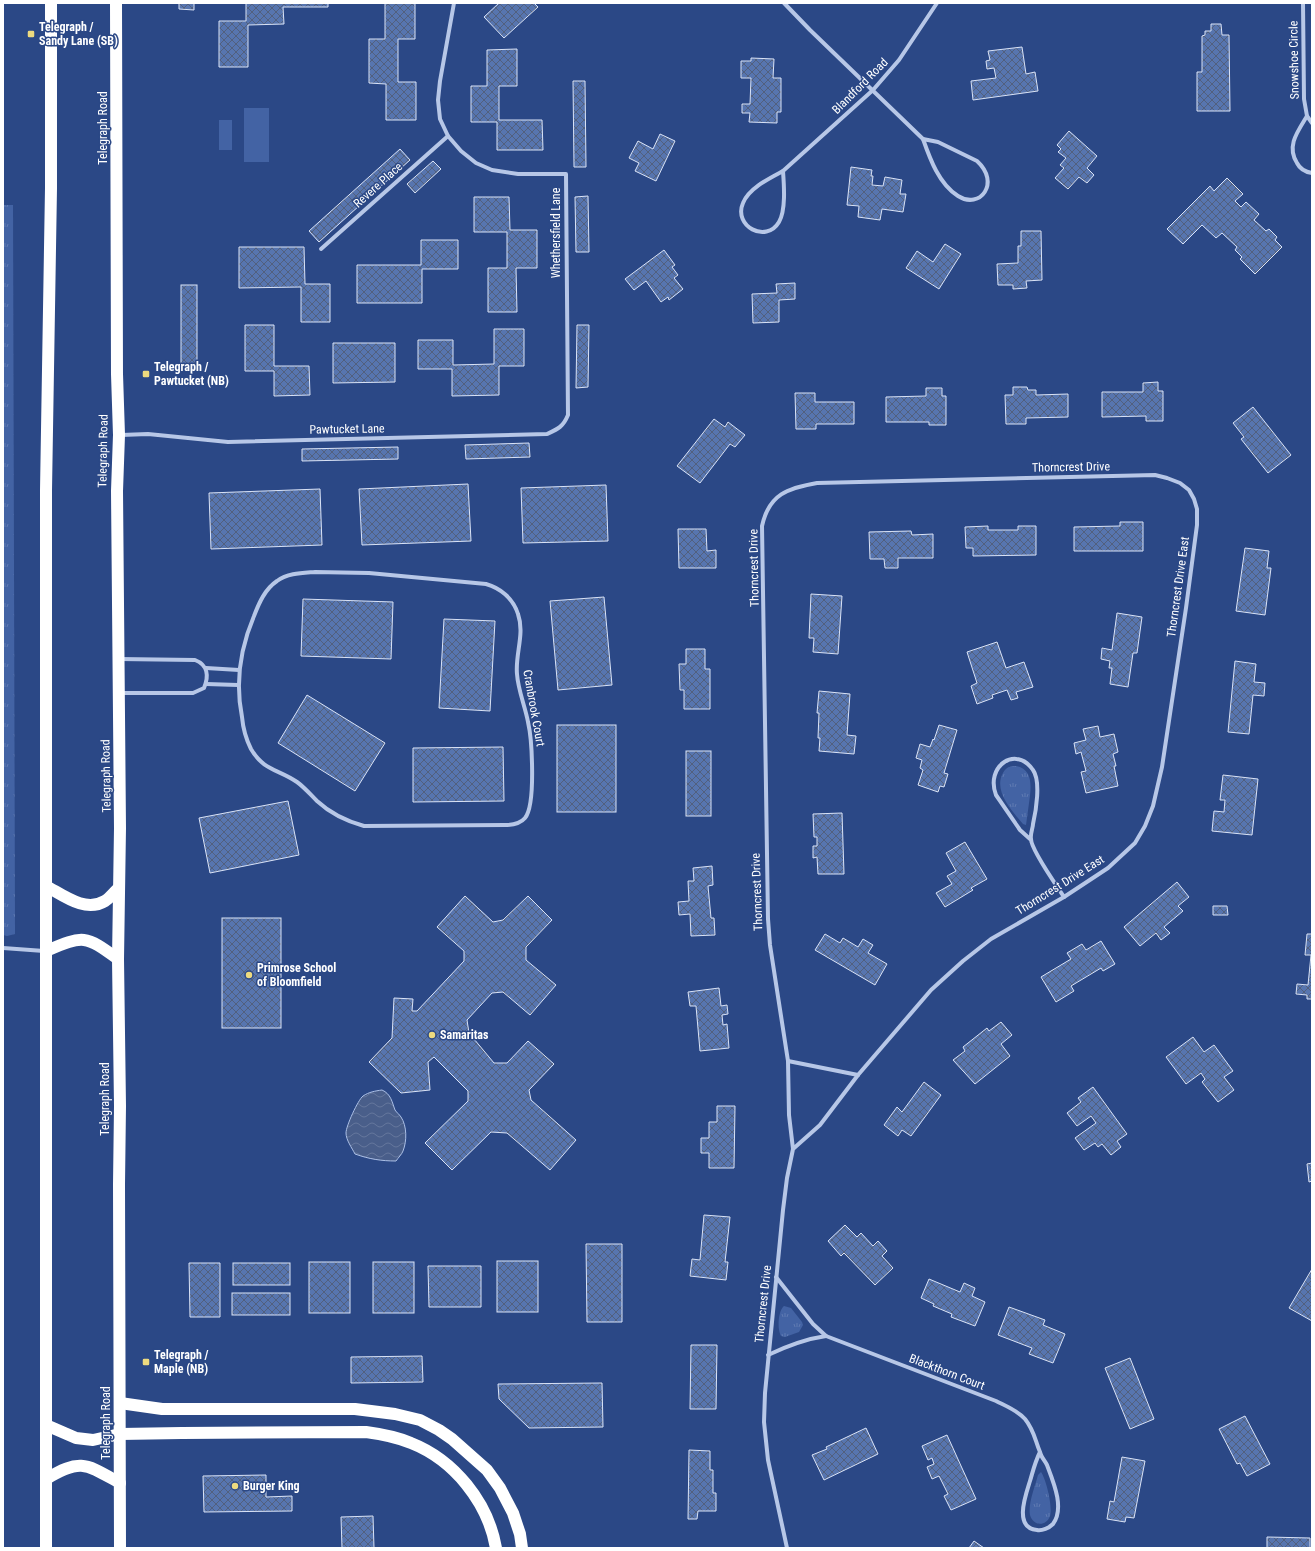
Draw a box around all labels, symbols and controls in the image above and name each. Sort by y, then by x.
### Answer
place label: Telegraph / Sandy Lane (SB) [39,20,118,48]
street label: Snowshoe Circle [1286,20,1302,99]
marker: Telegraph / Sandy Lane (SB) [26,29,36,39]
street label: Blandford Road [829,55,891,117]
street label: Telegraph Road [96,91,110,165]
street label: Revere Place [351,159,406,211]
street label: Whethersfield Lane [549,187,563,278]
place label: Telegraph / Pawtucket (NB) [154,360,229,388]
marker: Telegraph / Pawtucket (NB) [141,369,151,379]
street label: Telegraph Road [95,414,111,488]
street label: Pawtucket Lane [309,421,385,437]
street label: Thorncrest Drive [1032,459,1110,475]
street label: Thorncrest Drive [746,529,762,607]
street label: Thorncrest Drive East [1164,535,1192,638]
street label: Cranbrook Court [520,669,548,748]
street label: Telegraph Road [98,739,114,813]
street label: Thorncrest Drive [749,852,765,931]
street label: Thorncrest Drive East [1013,852,1107,918]
place label: Primrose School of Bloomfield [257,961,336,989]
marker: Primrose School of Bloomfield [244,970,254,980]
place label: Samaritas [440,1028,489,1042]
marker: Samaritas [427,1030,437,1040]
street label: Telegraph Road [98,1062,112,1136]
street label: Thorncrest Drive [752,1264,774,1344]
place label: Telegraph / Maple (NB) [154,1348,209,1376]
street label: Blackthorn Court [907,1351,987,1393]
marker: Telegraph / Maple (NB) [141,1357,151,1367]
street label: Telegraph Road [99,1386,113,1460]
place label: Burger King [243,1479,300,1493]
marker: Burger King [230,1481,240,1491]

